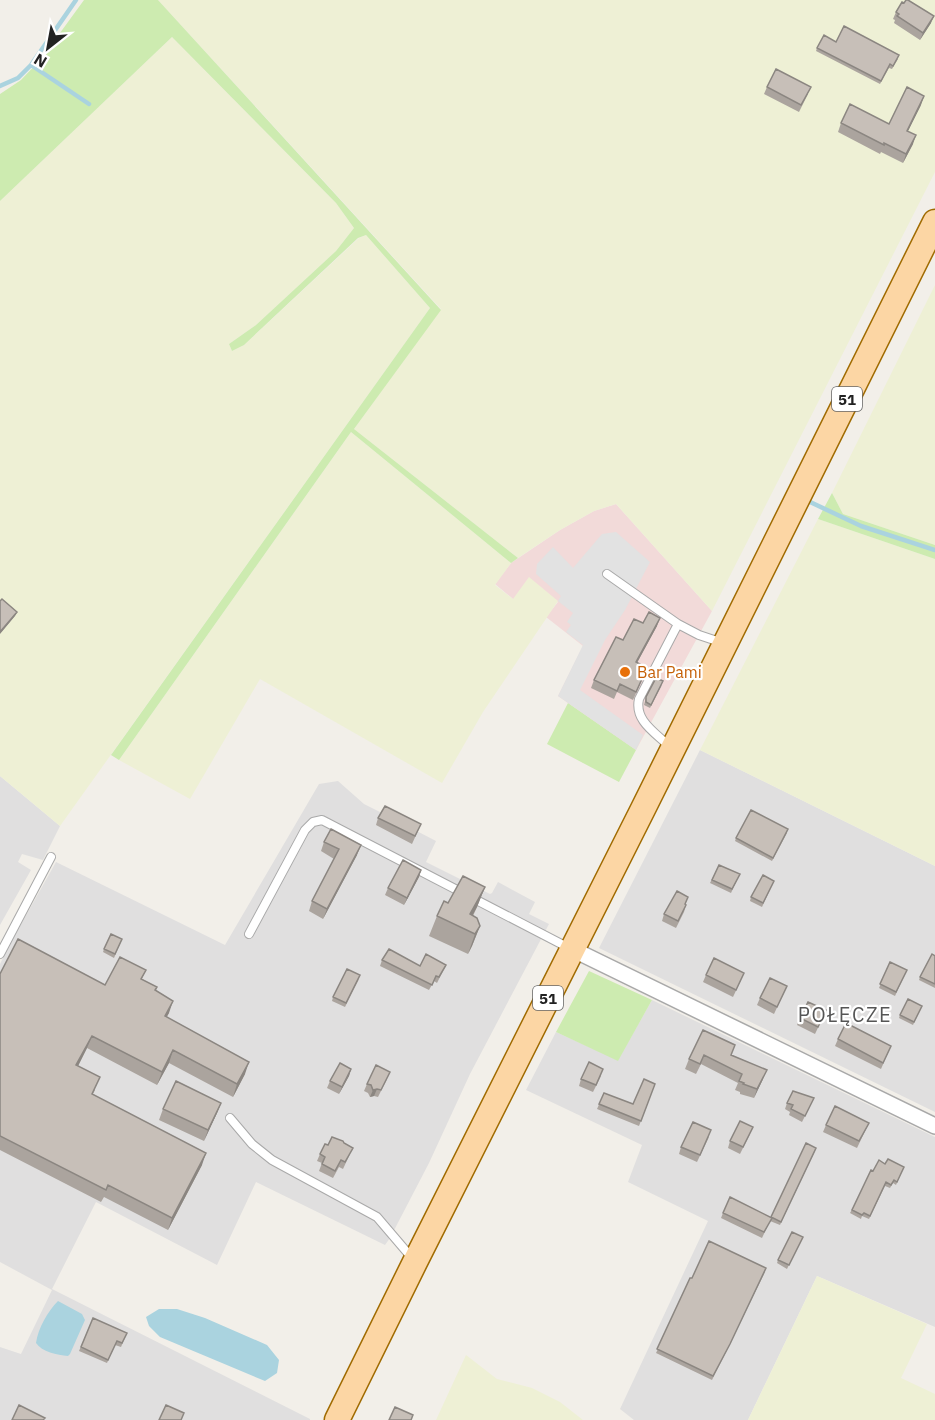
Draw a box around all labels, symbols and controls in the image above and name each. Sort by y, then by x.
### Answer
north arrow [18,18,78,78]
text: N [30,49,50,72]
road number: 51 [832,387,862,411]
place label: Bar Pami [637,662,702,682]
marker: Bar Pami [618,665,632,679]
road number: 51 [533,986,563,1010]
district label: POŁĘCZE [798,1001,892,1028]

